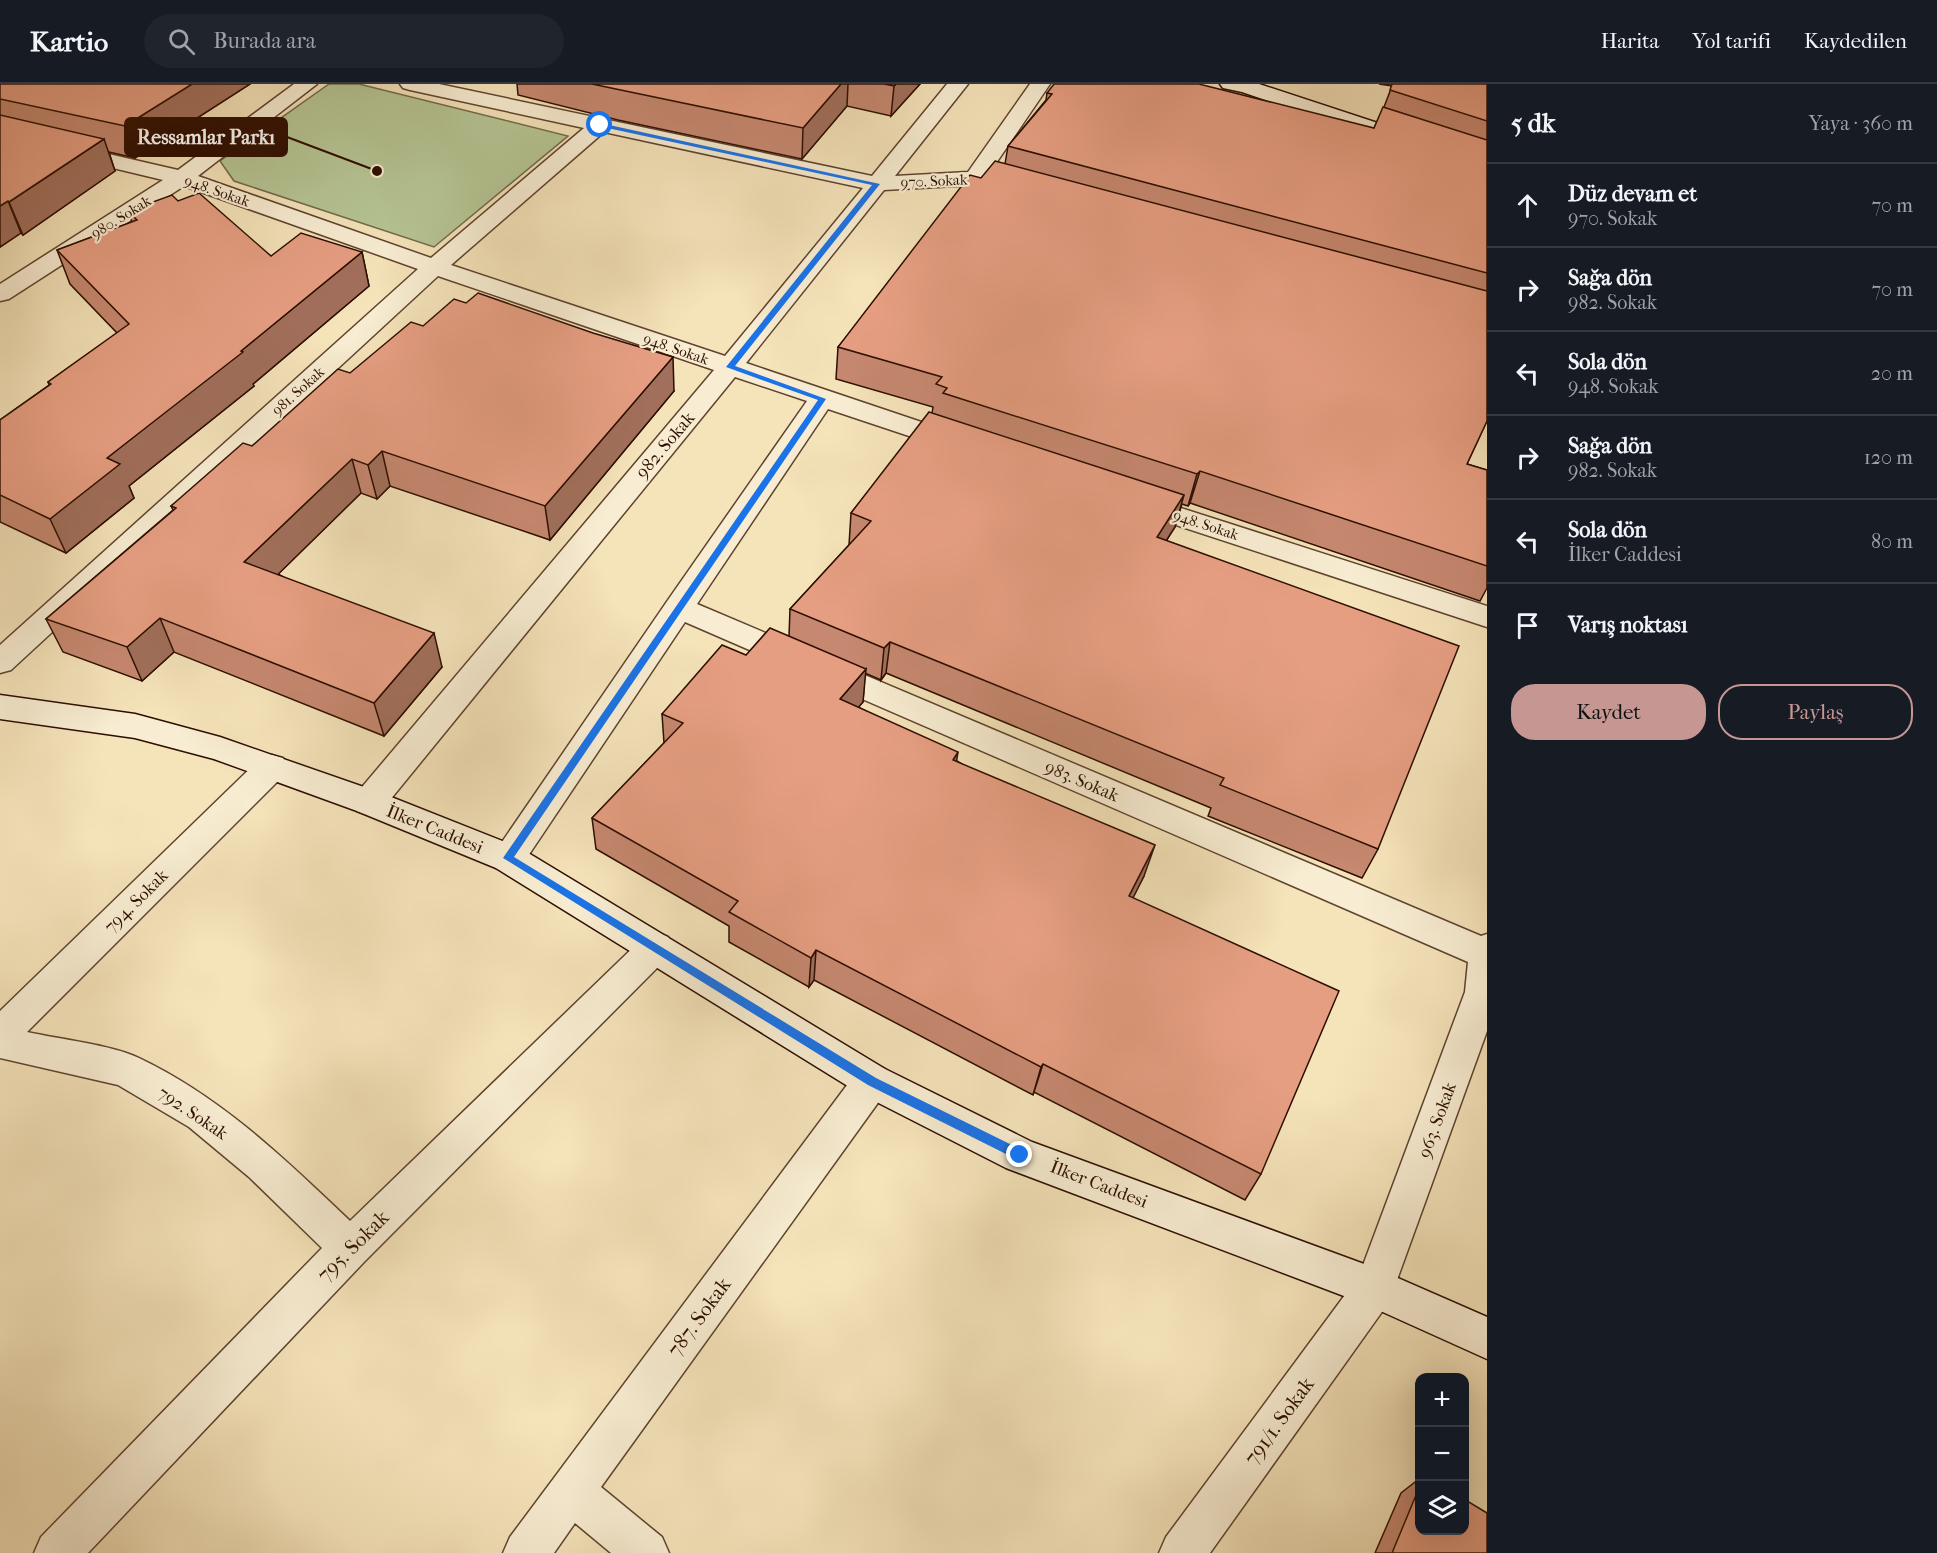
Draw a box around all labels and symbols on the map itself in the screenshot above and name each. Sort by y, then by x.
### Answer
route start [586,111,612,137]
callout: Ressamlar Parkı [125,118,287,156]
text: Ressamlar Parkı [137,126,276,149]
street label: 970. Sokak [900,170,968,192]
street label: 948. Sokak [182,171,252,211]
street label: 980. Sokak [88,191,155,242]
street label: 948. Sokak [641,329,711,369]
street label: 981. Sokak [268,363,328,419]
street label: 982. Sokak [632,407,700,483]
street label: 948. Sokak [1171,506,1241,544]
street label: 983. Sokak [1042,756,1123,807]
street label: İlker Caddesi [383,800,487,859]
street label: 794. Sokak [100,865,173,938]
street label: 963. Sokak [1414,1079,1461,1161]
street label: 792. Sokak [154,1082,232,1145]
route end [1006,1141,1032,1167]
street label: İlker Caddesi [1047,1155,1151,1213]
street label: 795. Sokak [312,1205,394,1287]
street label: 787. Sokak [662,1273,736,1361]
street label: 791/1. Sokak [1239,1372,1319,1469]

